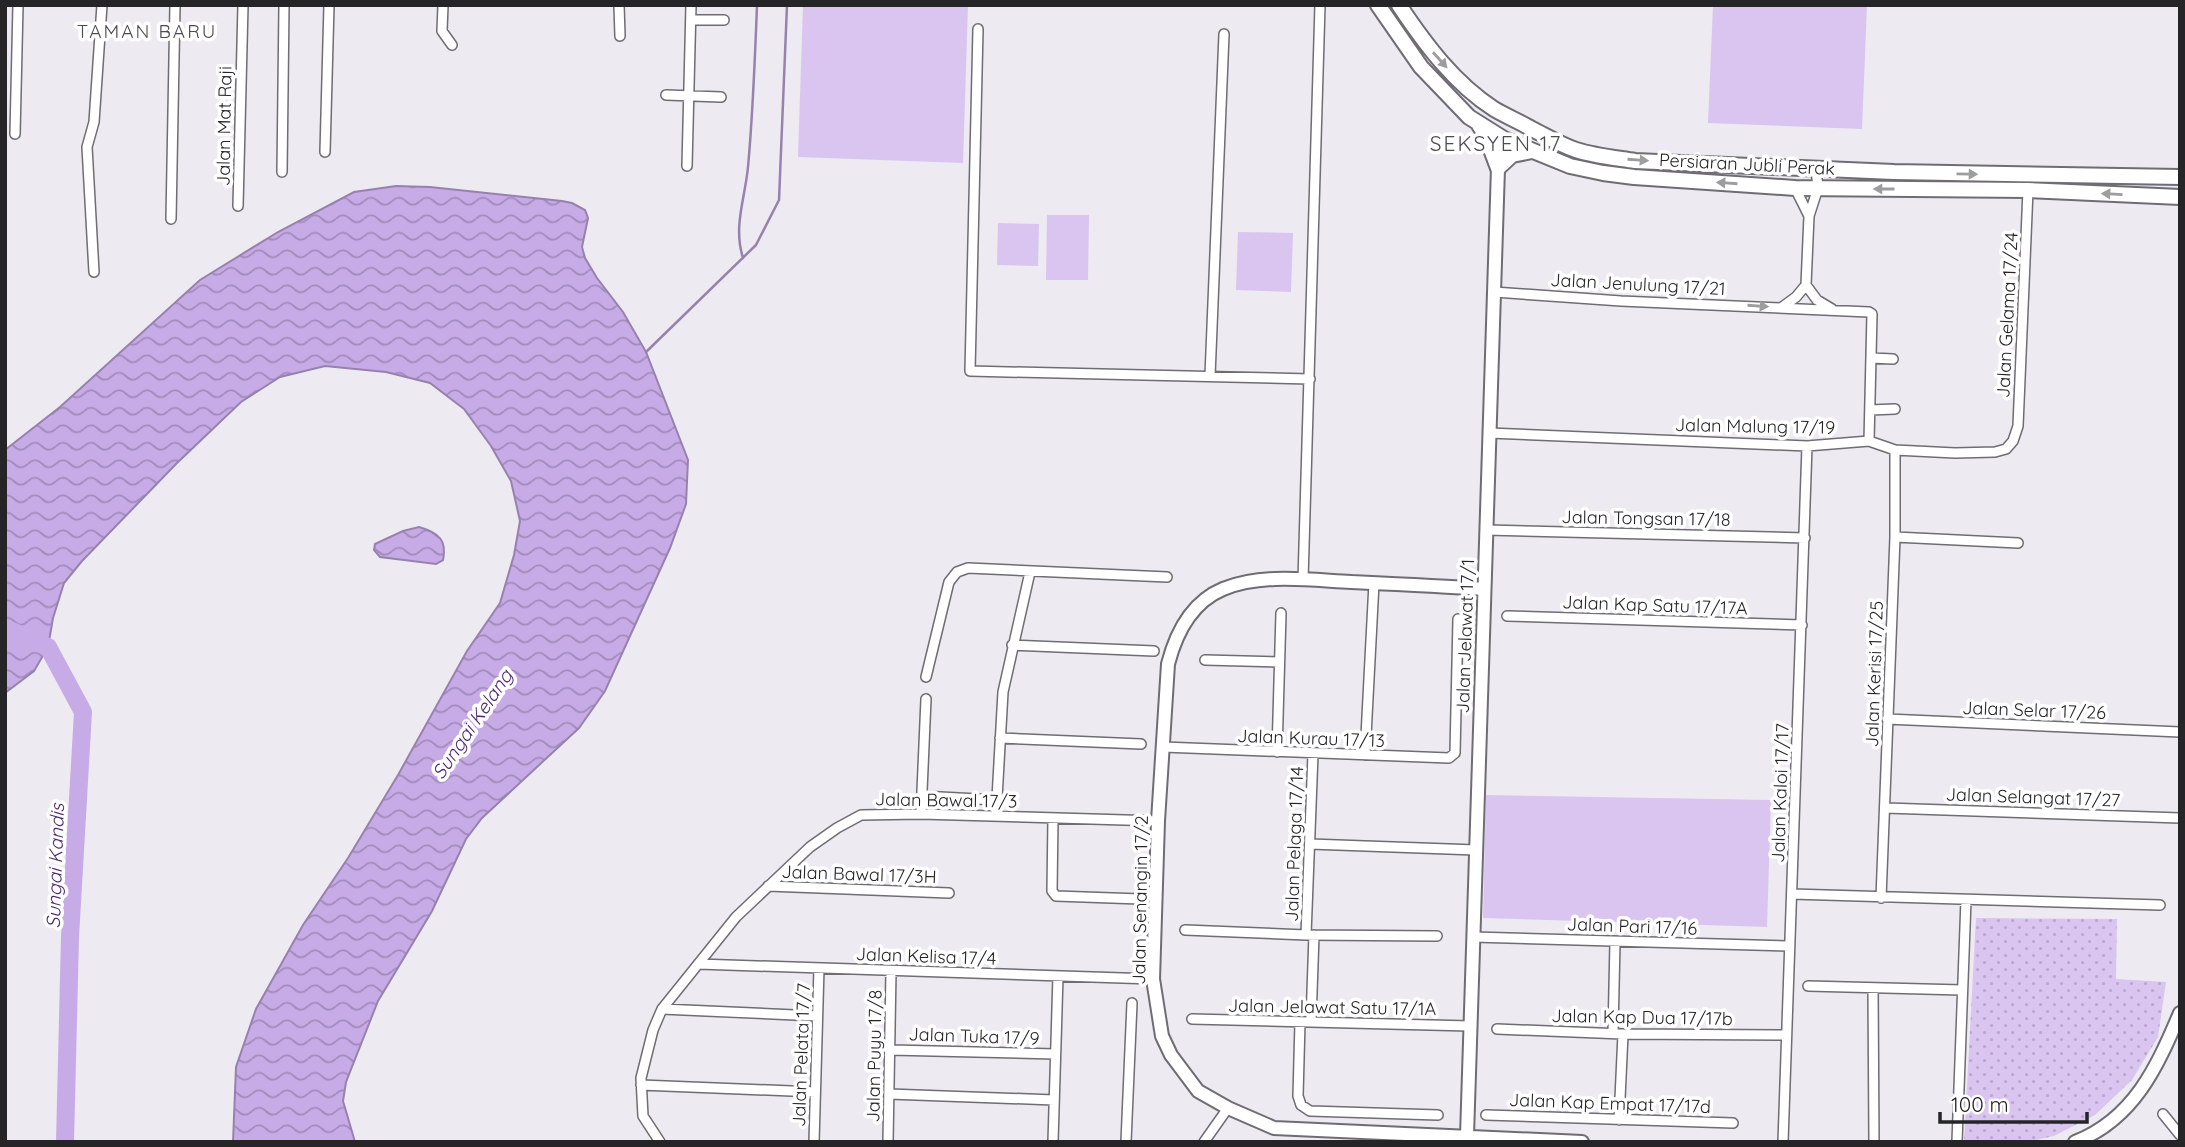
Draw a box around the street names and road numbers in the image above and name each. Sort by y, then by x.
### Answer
street label: Jalan Mat Raji [211,66,237,186]
street label: Persiaran Jubli Perak [1658,148,1836,180]
street label: Jalan Gelama 17/24 [1991,232,2023,398]
street label: Jalan Jenulung 17/21 [1550,268,1726,300]
street label: Jalan Malung 17/19 [1675,413,1835,439]
street label: Jalan Tongsan 17/18 [1561,505,1731,531]
street label: Jalan Jelawat 17/1 [1451,558,1479,714]
street label: Jalan Kap Satu 17/17A [1562,590,1748,620]
street label: Jalan Kerisi 17/25 [1860,600,1888,748]
street label: Jalan Selar 17/26 [1962,696,2107,724]
street label: Jalan Kaloi 17/17 [1766,723,1794,863]
street label: Jalan Kurau 17/13 [1237,724,1385,752]
street label: Jalan Pelaga 17/14 [1280,766,1308,922]
street label: Jalan Selangat 17/27 [1945,782,2121,812]
street label: Jalan Bawal 17/3 [875,787,1017,813]
street label: Jalan Senangin 17/2 [1127,815,1153,985]
street label: Jalan Bawal 17/3H [781,860,937,888]
street label: Jalan Pari 17/16 [1566,912,1698,940]
street label: Jalan Kelisa 17/4 [855,942,997,970]
street label: Jalan Pelata 17/7 [787,983,815,1127]
street label: Jalan Puyu 17/8 [861,989,887,1123]
street label: Jalan Jelawat Satu 17/1A [1228,994,1437,1020]
street label: Jalan Kap Dua 17/17b [1551,1004,1733,1030]
street label: Jalan Tuka 17/9 [908,1022,1040,1050]
street label: Jalan Kap Empat 17/17d [1509,1088,1711,1118]

